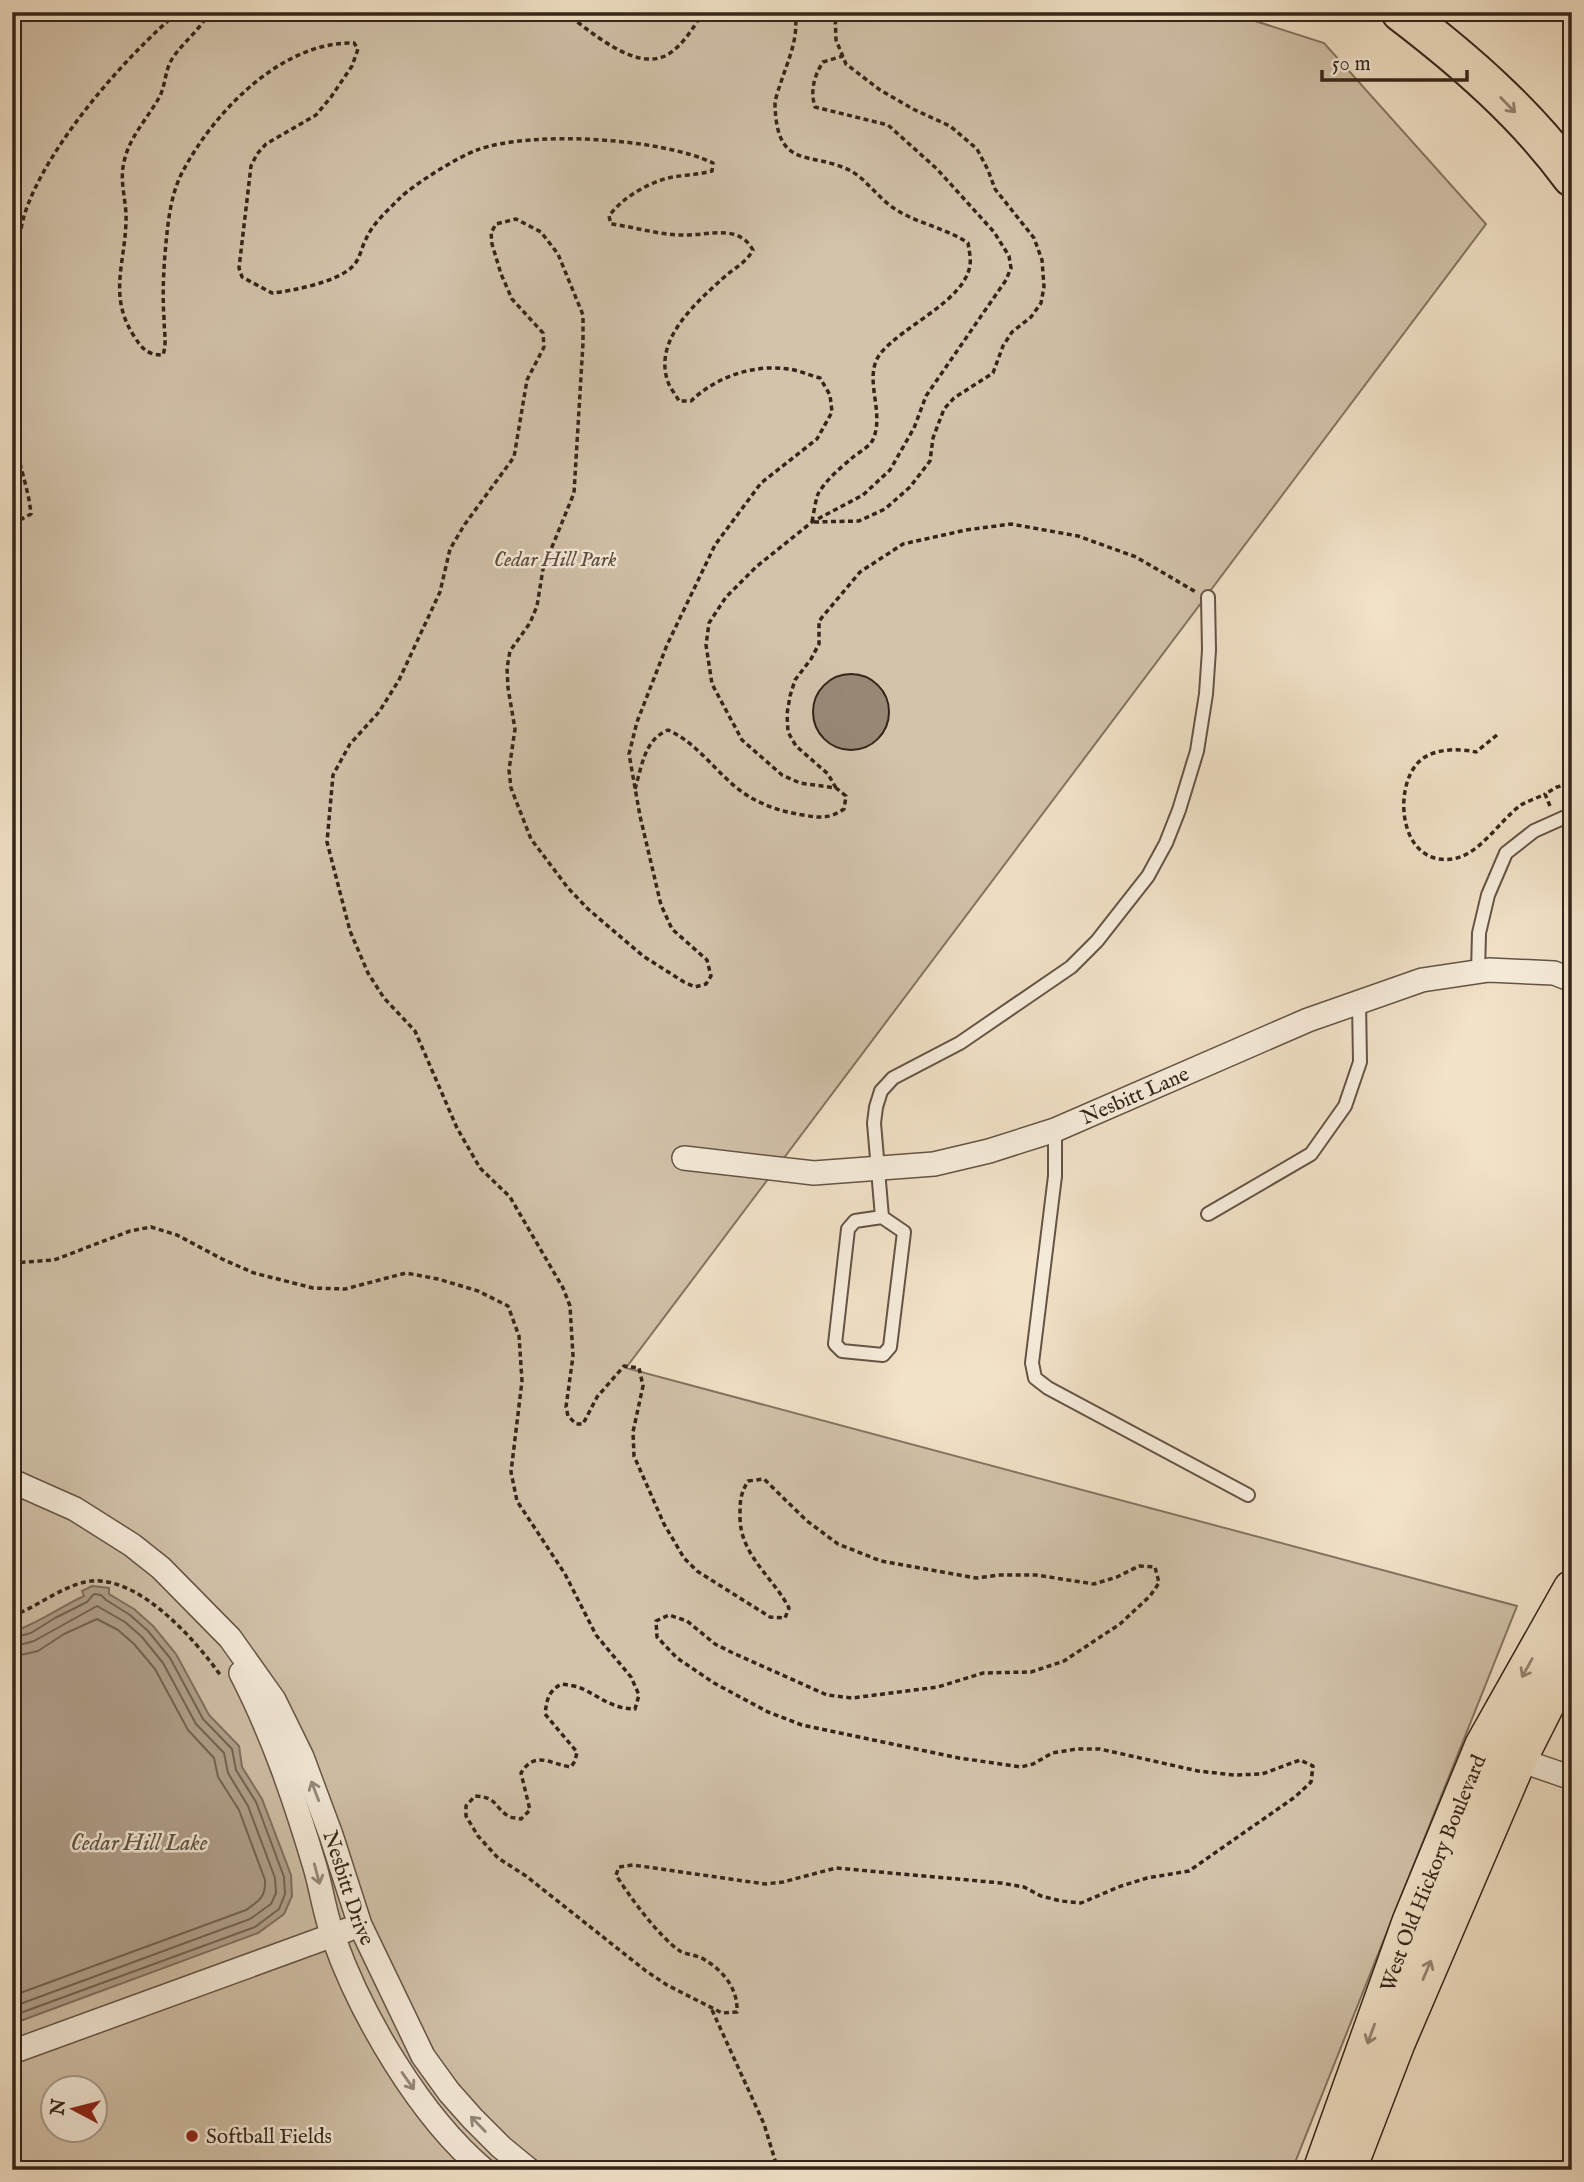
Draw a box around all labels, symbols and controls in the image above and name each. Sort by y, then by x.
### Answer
scale bar [1322,38,1467,82]
text: 50 m [1332,51,1371,78]
one-way arrow [1499,96,1516,113]
park label: Cedar Hill Park [494,547,617,574]
street label: Nesbitt Lane [1077,1061,1194,1132]
one-way arrow [1520,1657,1534,1677]
street label: West Old Hickory Boulevard [1375,1750,1494,1996]
one-way arrow [308,1780,321,1802]
street label: Nesbitt Drive [315,1827,380,1950]
water label: Cedar Hill Lake [71,1829,208,1858]
one-way arrow [311,1863,324,1885]
one-way arrow [1421,1960,1434,1981]
one-way arrow [1364,2022,1376,2044]
one-way arrow [401,2071,415,2090]
north arrow [38,2074,108,2144]
text: N [46,2097,72,2118]
one-way arrow [470,2116,487,2133]
place label: Softball Fields [206,2124,332,2151]
marker: Softball Fields [184,2128,200,2144]

